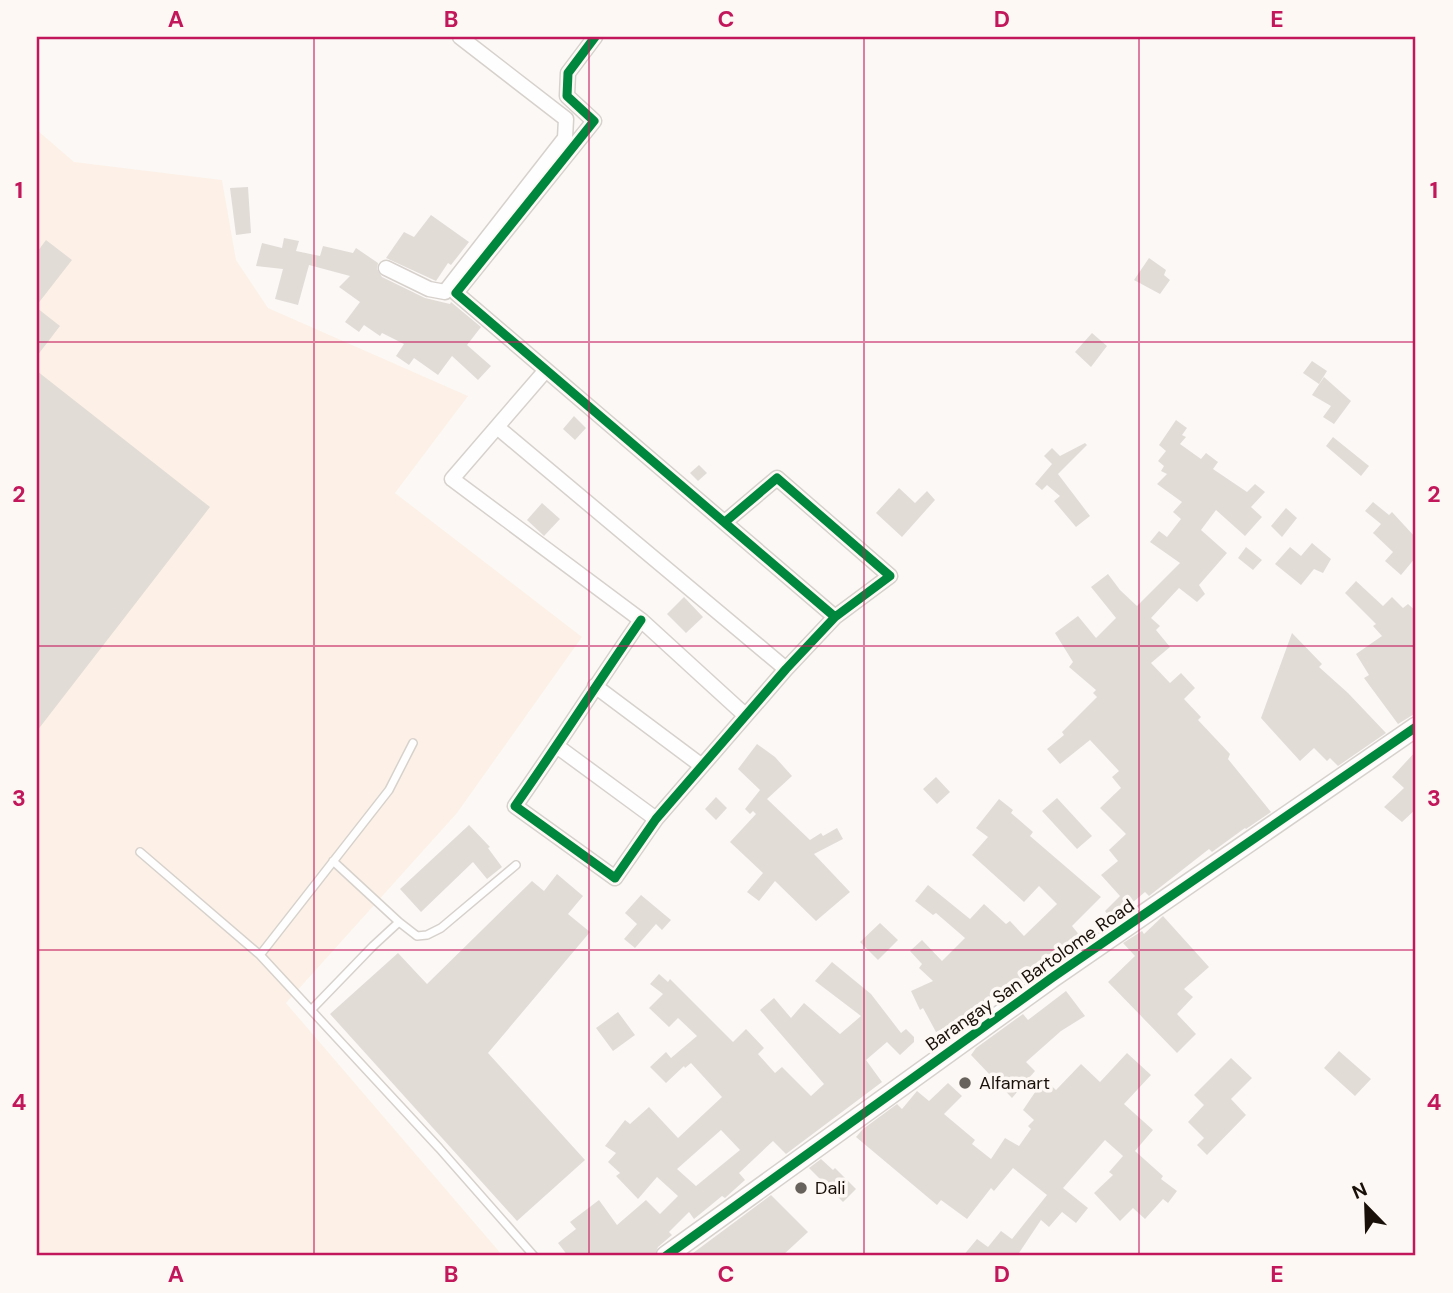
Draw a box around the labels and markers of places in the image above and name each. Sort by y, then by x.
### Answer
place label: Alfamart [979,1071,1050,1095]
marker: Alfamart [957,1075,973,1091]
place label: Dali [815,1176,846,1200]
marker: Dali [793,1180,809,1196]

